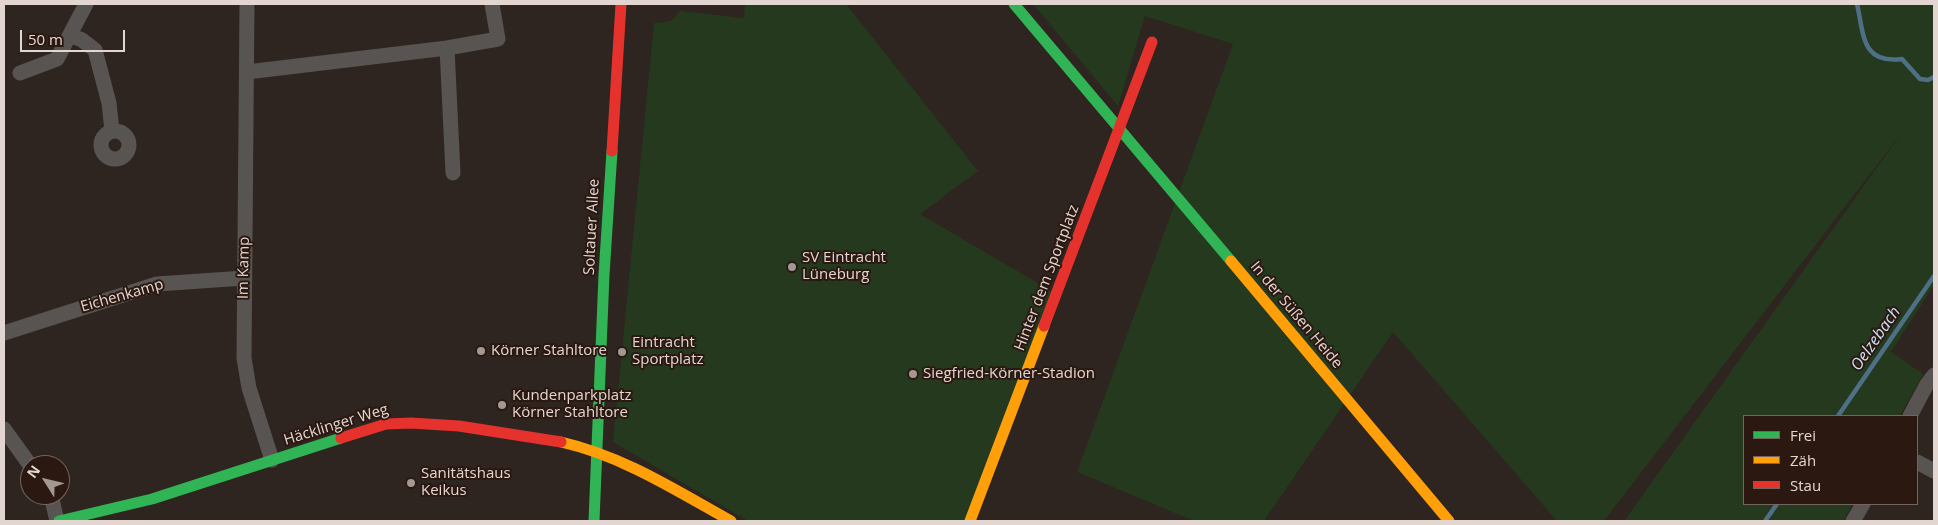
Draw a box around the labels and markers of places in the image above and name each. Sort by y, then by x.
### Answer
place label: SV Eintracht Lüneburg [802,249,886,284]
marker: SV Eintracht Lüneburg [786,261,798,273]
place label: Eintracht Sportplatz [632,334,704,369]
place label: Körner Stahltore [491,342,607,360]
marker: Körner Stahltore [475,345,487,357]
marker: Eintracht Sportplatz [616,346,628,358]
place label: Siegfried-Körner-Stadion [923,365,1095,383]
marker: Siegfried-Körner-Stadion [907,368,919,380]
place label: Kundenparkplatz Körner Stahltore [512,387,632,422]
marker: Kundenparkplatz Körner Stahltore [496,399,508,411]
place label: Sanitätshaus Keikus [421,465,511,500]
marker: Sanitätshaus Keikus [405,477,417,489]

